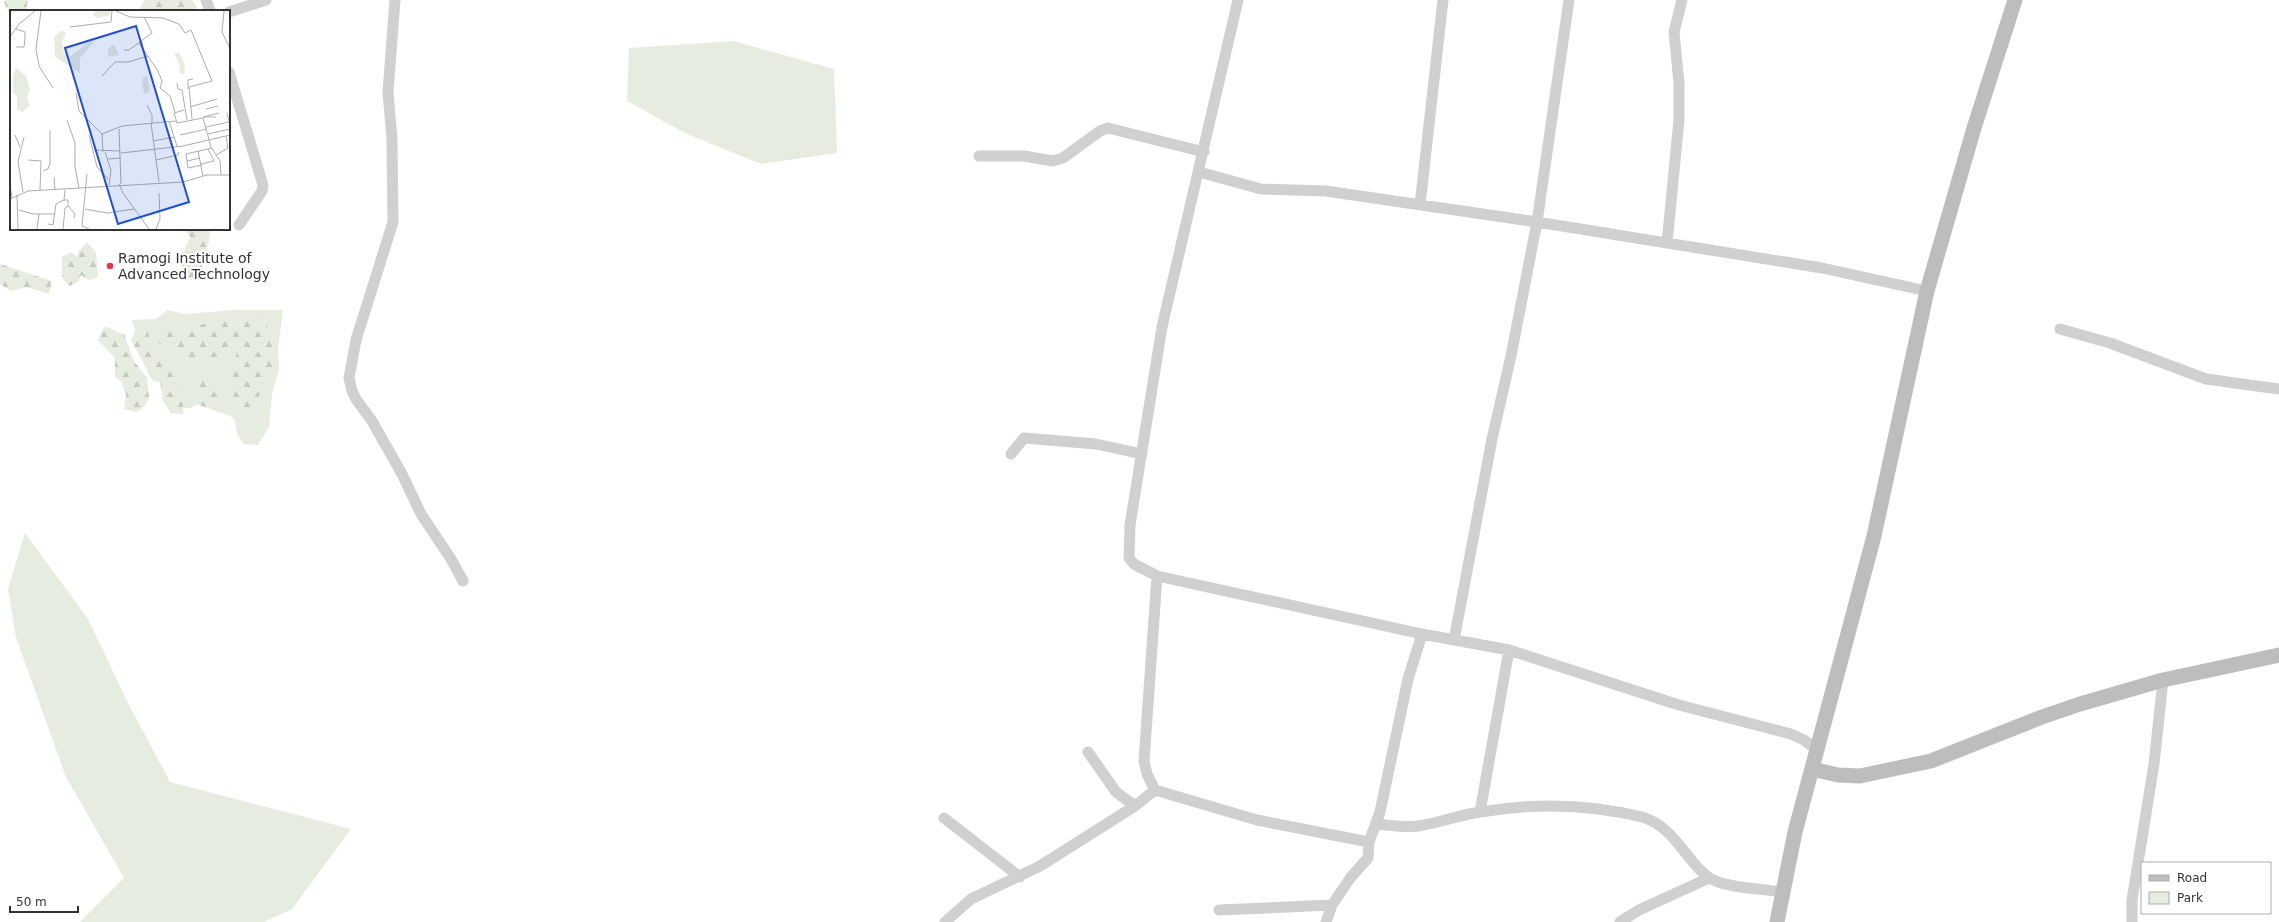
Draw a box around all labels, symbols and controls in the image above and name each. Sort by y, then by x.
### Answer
inset map [10,10,230,230]
place label: Ramogi Institute of Advanced Technology [118,250,270,282]
marker: Ramogi Institute of Advanced Technology [105,261,115,271]
legend [2141,862,2271,914]
text: Road [2177,871,2207,885]
scale bar [10,888,78,914]
text: Park [2177,891,2203,905]
text: 50 m [16,895,47,909]

